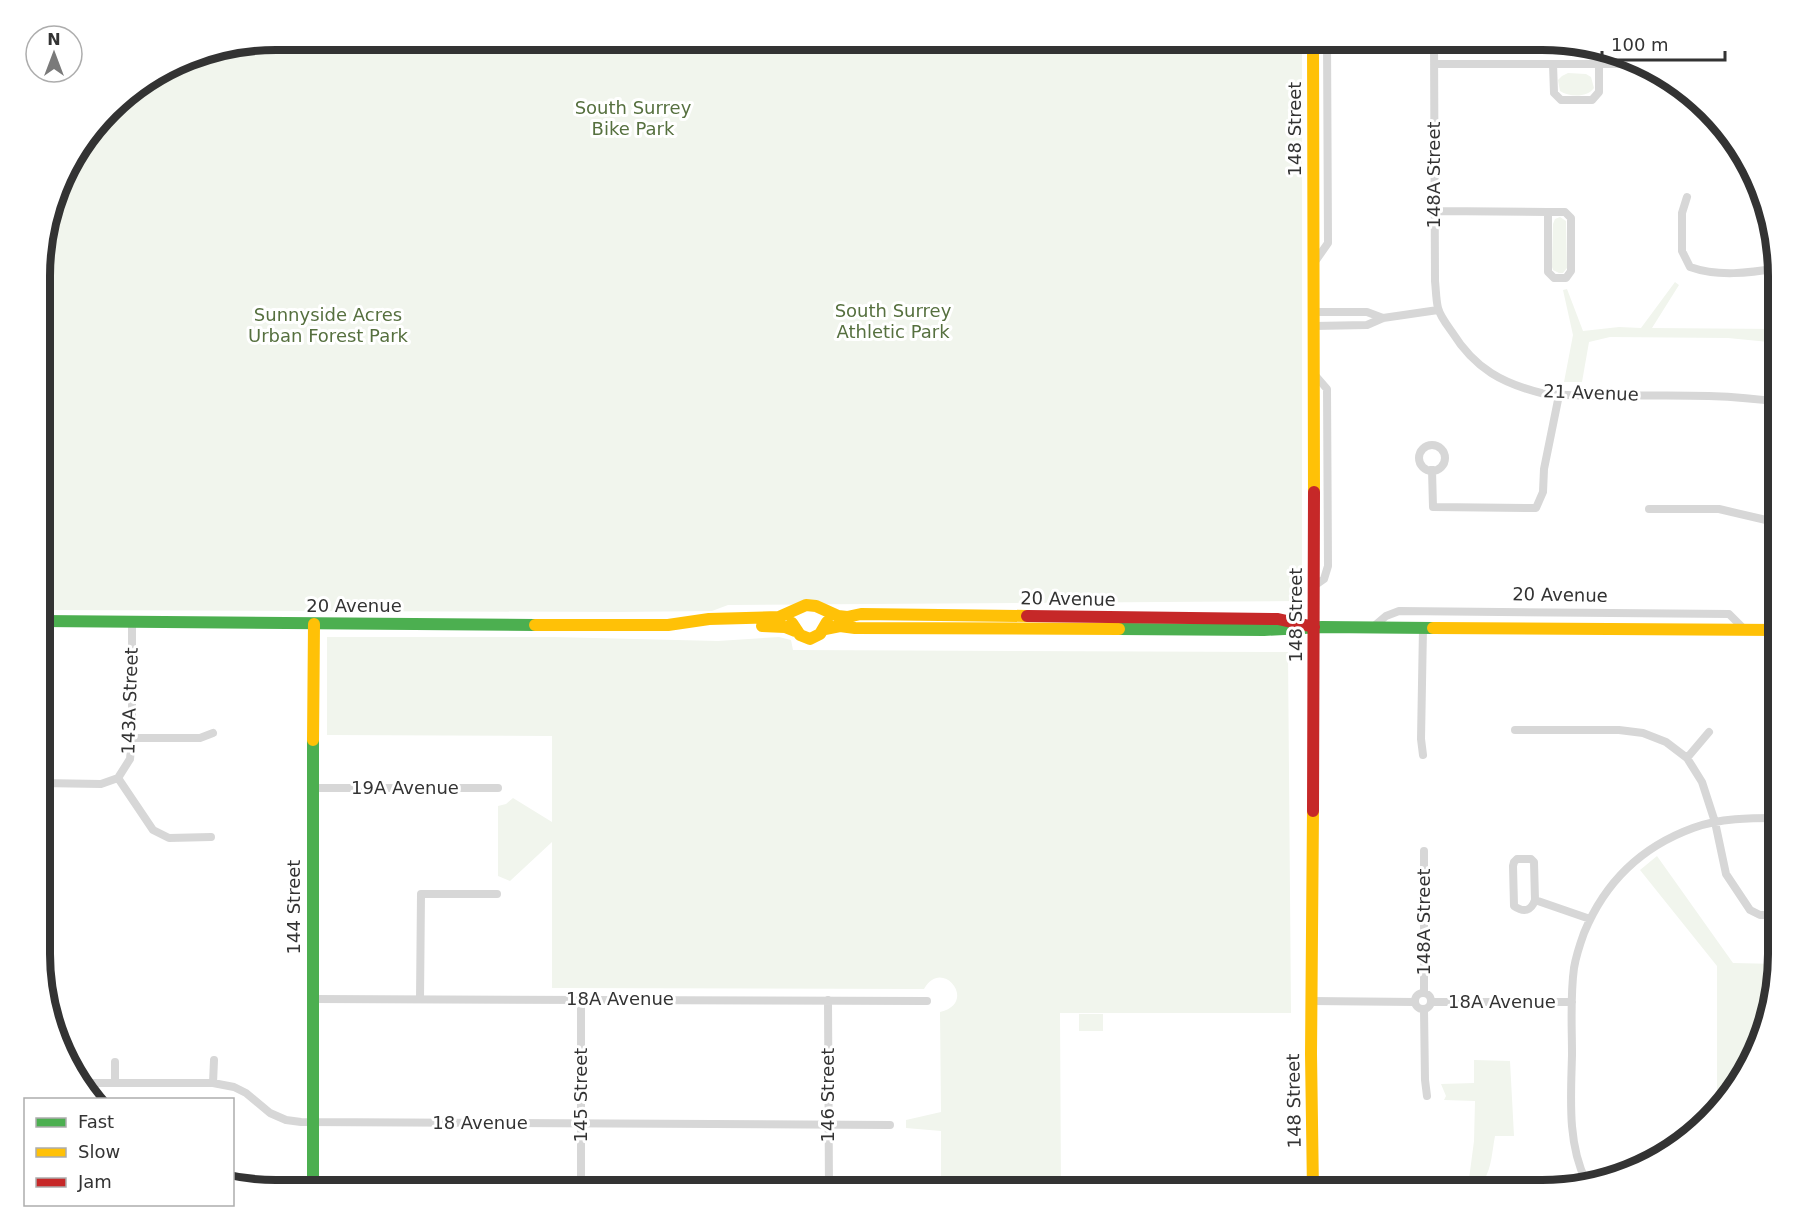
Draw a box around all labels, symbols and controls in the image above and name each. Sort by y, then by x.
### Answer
north arrow [24,24,84,84]
scale bar [1602,24,1725,62]
text: N [47,30,61,49]
text: 100 m [1611,34,1669,55]
street label: 148 Street [1284,82,1305,176]
park label: South Surrey Bike Park [575,97,692,139]
street label: 148A Street [1423,121,1444,229]
park label: South Surrey Athletic Park [835,300,952,342]
park label: Sunnyside Acres Urban Forest Park [248,304,409,346]
street label: 21 Avenue [1543,380,1639,405]
street label: 148 Street [1285,568,1306,662]
street label: 20 Avenue [1512,583,1608,606]
street label: 20 Avenue [1020,587,1116,610]
street label: 20 Avenue [306,595,402,616]
street label: 143A Street [117,647,142,755]
street label: 19A Avenue [351,777,459,798]
street label: 144 Street [283,860,304,954]
street label: 148A Street [1413,868,1434,976]
street label: 18A Avenue [566,988,674,1009]
street label: 18A Avenue [1448,991,1556,1012]
street label: 145 Street [570,1048,591,1142]
street label: 146 Street [817,1048,838,1142]
street label: 148 Street [1282,1053,1305,1149]
legend [24,1098,234,1206]
text: Fast [78,1111,114,1132]
street label: 18 Avenue [432,1112,528,1133]
text: Slow [78,1141,120,1162]
text: Jam [77,1171,112,1192]

